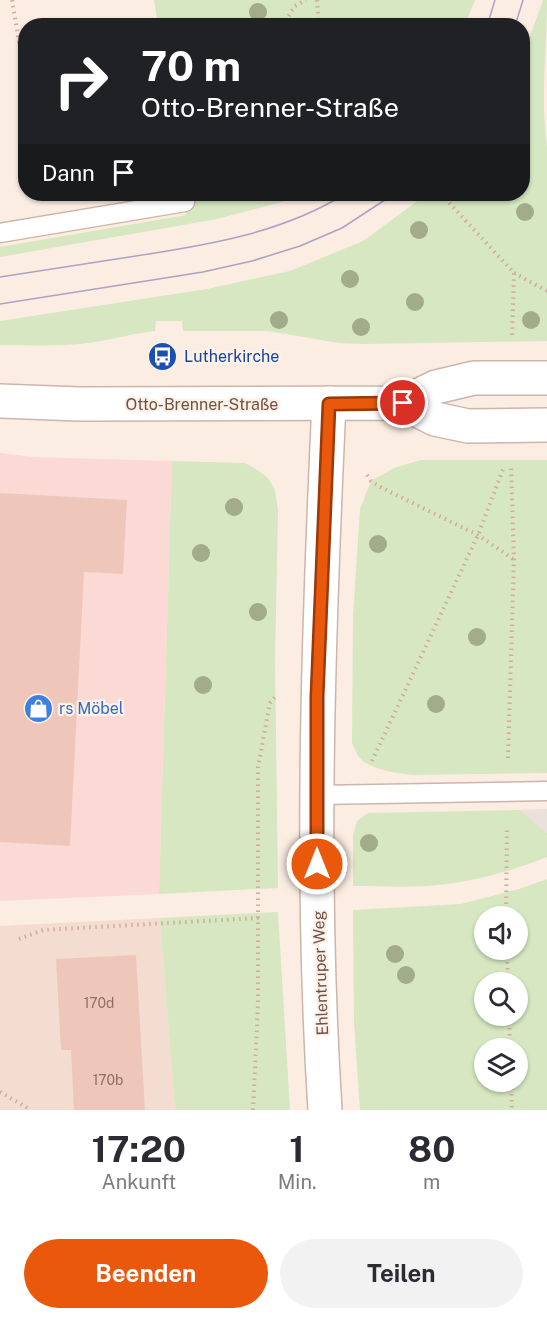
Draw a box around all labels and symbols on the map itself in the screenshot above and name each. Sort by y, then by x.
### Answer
bus stop icon: Lutherkirche [147,340,179,372]
place label: Lutherkirche [184,347,279,366]
pin [377,377,428,428]
street label: Otto-Brenner-Straße [126,395,278,414]
shop icon: rs Möbel [22,692,54,724]
place label: rs Möbel [59,699,124,718]
position arrow [285,832,349,896]
street label: Ehlentruper Weg [309,910,332,1036]
house number: 170d [84,995,114,1011]
house number: 170b [93,1072,123,1088]

